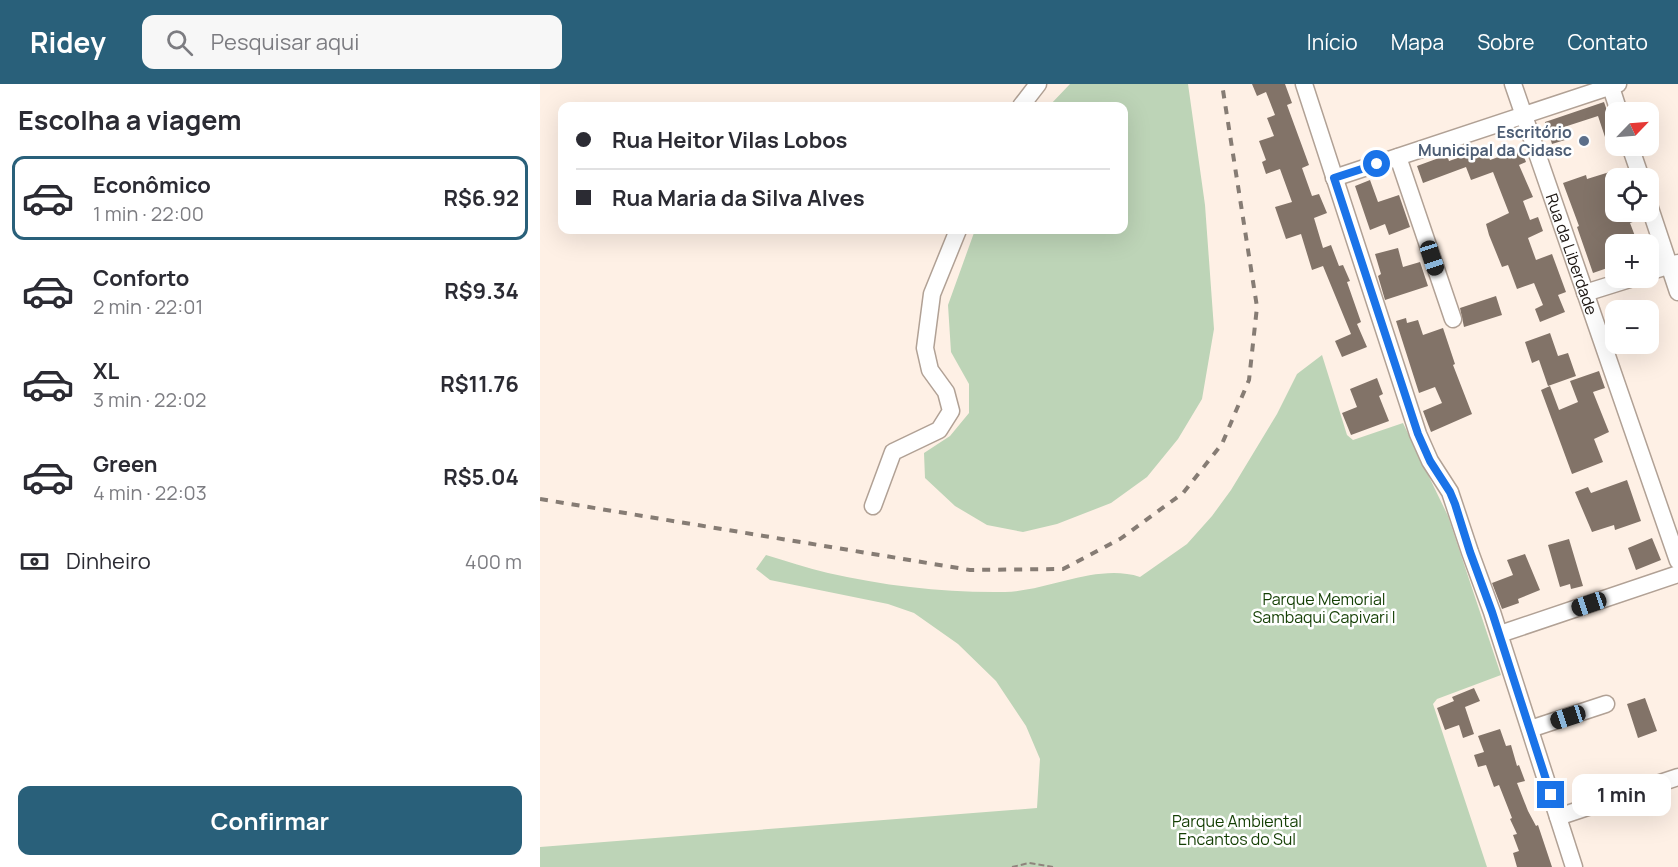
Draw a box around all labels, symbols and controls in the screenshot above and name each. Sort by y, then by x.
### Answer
search box [142,15,562,69]
text: Ridey [30,23,106,61]
icon: search [163,26,196,59]
text: Pesquisar aqui [211,27,359,57]
text: Início [1307,28,1358,56]
text: Mapa [1391,28,1444,56]
text: Sobre [1477,28,1535,56]
text: Contato [1568,28,1648,56]
text: Escolha a viagem [18,101,241,138]
north arrow [1605,102,1659,156]
map controls [1605,102,1659,354]
place label: Escritório Municipal da Cidasc [1418,121,1572,161]
text: Rua Heitor Vilas Lobos [612,125,847,155]
marker: Escritório Municipal da Cidasc [1577,134,1591,148]
route start [1363,150,1390,177]
button: locate [1605,168,1659,222]
text: Econômico [93,170,211,200]
icon: car [21,171,75,225]
text: R$6.92 [444,183,519,213]
text: Rua Maria da Silva Alves [612,183,865,213]
street label: Rua da Liberdade [1541,191,1603,318]
text: 1 min · 22:00 [93,200,204,227]
button: + [1605,234,1659,288]
car [1418,238,1446,278]
text: Conforto [93,263,189,293]
icon: car [21,264,75,318]
text: R$9.34 [444,276,519,306]
text: 2 min · 22:01 [93,293,203,320]
button: − [1605,300,1659,354]
text: XL [93,356,119,386]
icon: car [21,357,75,411]
text: R$11.76 [440,369,519,399]
text: 3 min · 22:02 [93,386,206,413]
text: Green [93,449,158,479]
icon: car [21,450,75,504]
text: R$5.04 [443,462,519,492]
text: 4 min · 22:03 [93,479,207,506]
icon: cash [18,545,51,578]
text: Dinheiro [66,546,151,576]
text: 400 m [465,548,522,575]
park label: Parque Memorial Sambaqui Capivari I [1252,588,1396,628]
car [1569,590,1609,618]
car [1548,703,1588,731]
callout: 1 min [1572,774,1671,816]
route end [1537,781,1564,808]
text: 1 min [1597,781,1646,808]
button: Confirmar [18,786,522,855]
park label: Parque Ambiental Encantos do Sul [1172,810,1302,850]

